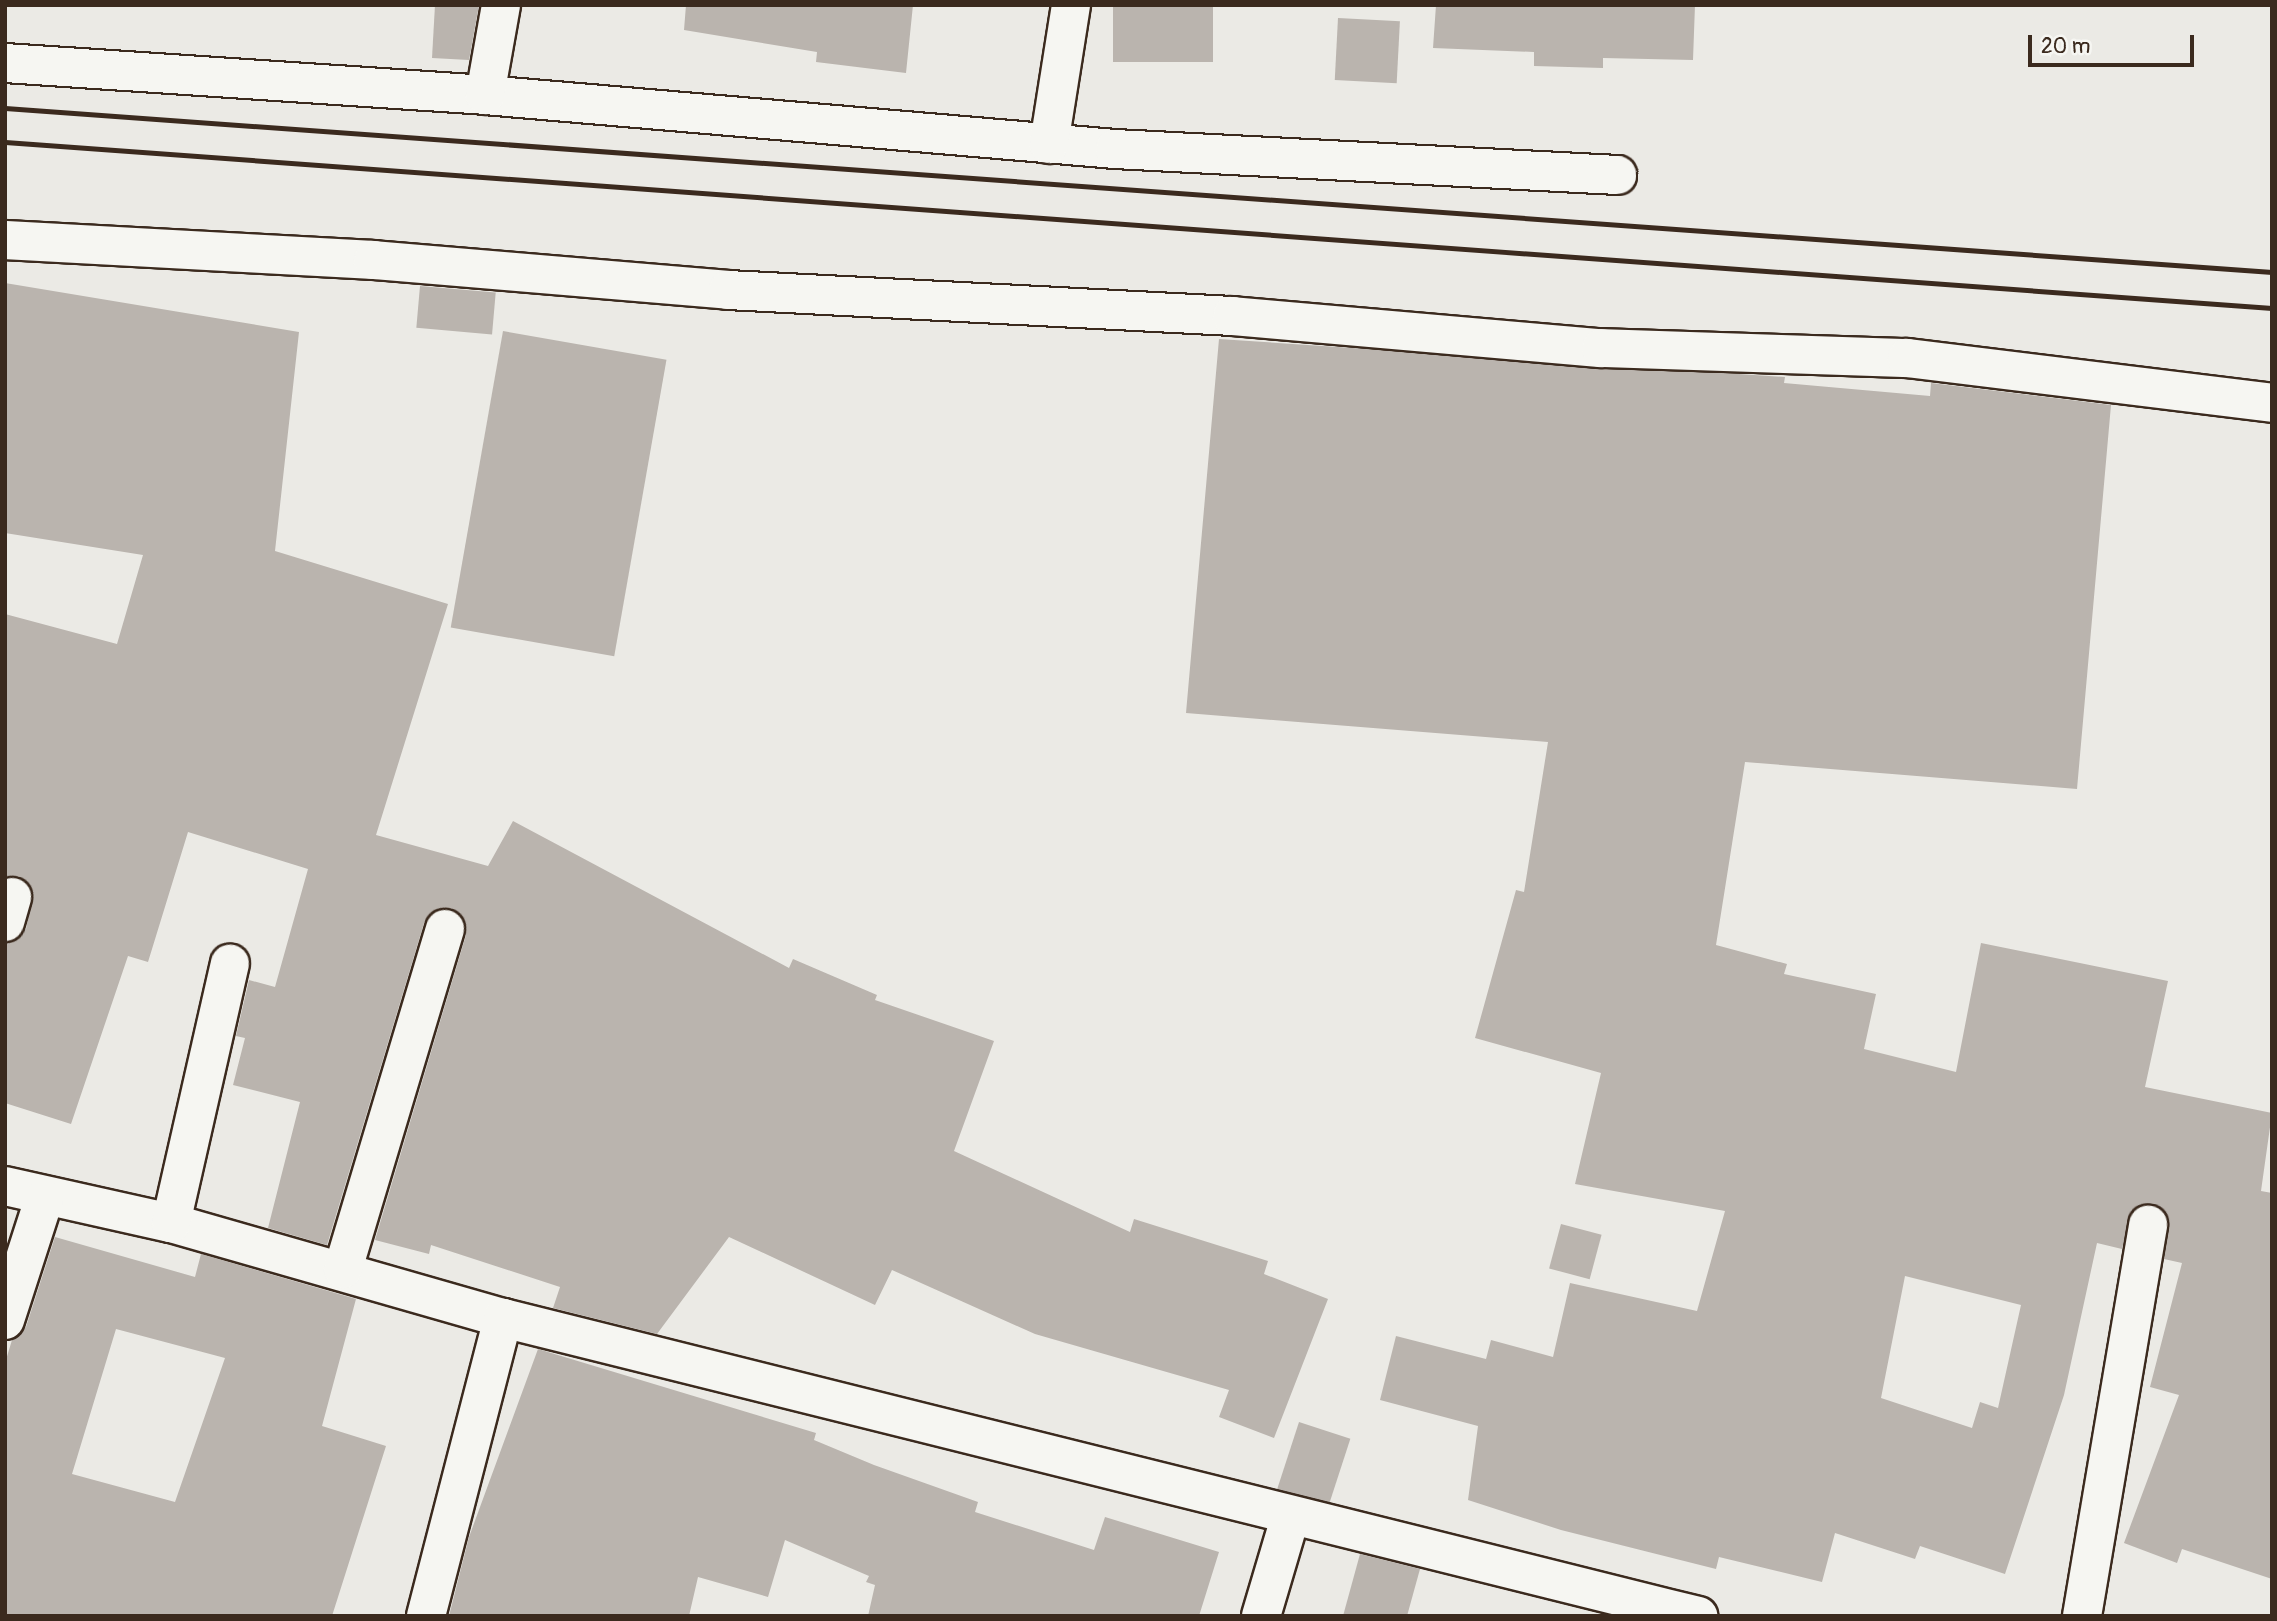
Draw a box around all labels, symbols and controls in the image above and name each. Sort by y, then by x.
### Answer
scale bar [2032,21,2198,65]
text: 20 m [2041,33,2090,60]

